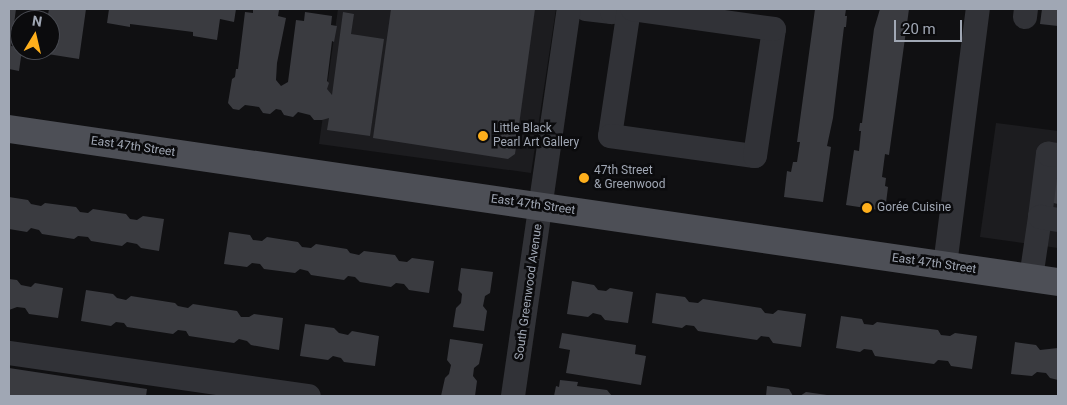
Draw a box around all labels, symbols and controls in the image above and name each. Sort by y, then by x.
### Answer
north arrow [10,10,60,60]
scale bar [897,10,964,42]
text: N [31,12,43,30]
text: 20 m [902,20,936,38]
place label: Little Black Pearl Art Gallery [493,122,579,150]
marker: Little Black Pearl Art Gallery [477,130,489,142]
street label: East 47th Street [90,134,176,160]
place label: 47th Street & Greenwood [594,164,665,192]
marker: 47th Street & Greenwood [578,172,590,184]
street label: East 47th Street [490,192,576,218]
place label: Gorée Cuisine [877,201,951,215]
marker: Gorée Cuisine [861,202,873,214]
street label: South Greenwood Avenue [512,223,546,361]
street label: East 47th Street [891,251,977,277]

